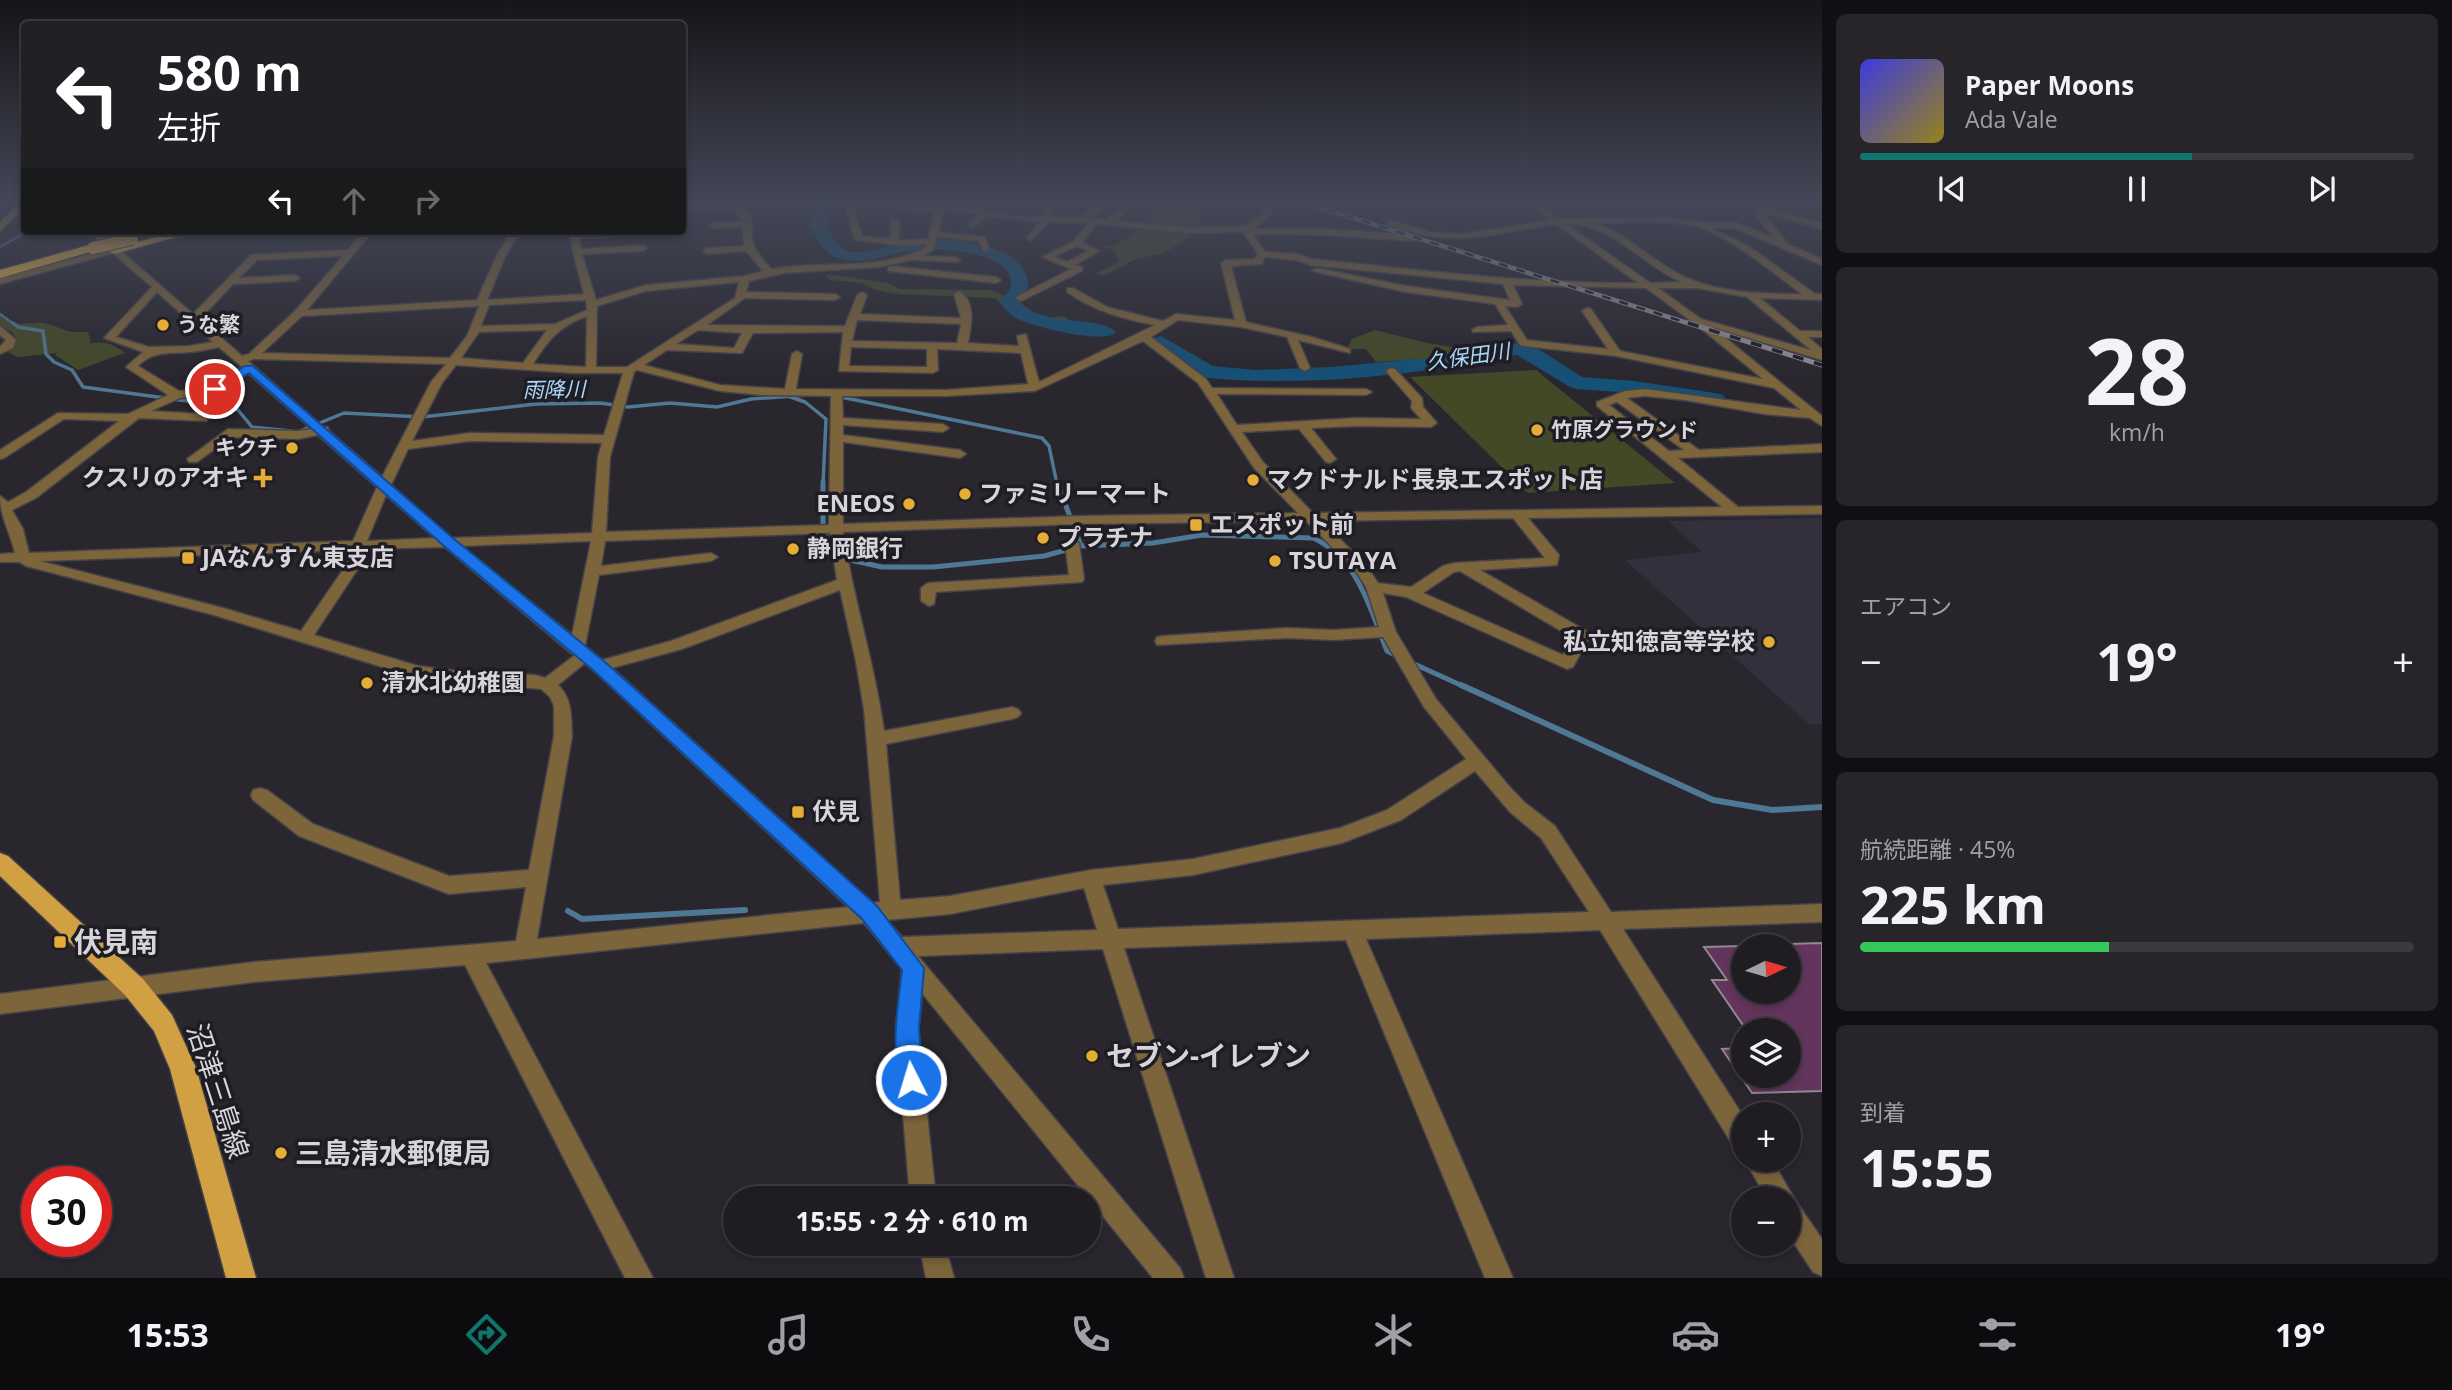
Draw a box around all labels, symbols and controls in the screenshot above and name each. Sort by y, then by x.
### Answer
text: 580 m [157,39,302,105]
icon: left [42,49,133,140]
text: Paper Moons [1965,67,2134,103]
text: Ada Vale [1965,103,2058,135]
text: 左折 [157,105,221,148]
icon: previous [1933,170,1971,208]
icon: pause [2118,170,2156,208]
icon: next [2303,170,2341,208]
icon: left [262,182,300,220]
icon: ahead [335,182,373,220]
icon: right [408,182,446,220]
text: 28 [2085,308,2189,432]
place label: うな繁 [177,310,240,338]
marker: うな繁 [155,317,171,333]
water label: 久保田川 [1424,336,1513,376]
pin [185,359,245,419]
icon: arrive [196,370,234,408]
water label: 雨降川 [522,374,588,404]
place label: 竹原グラウンド [1551,415,1698,443]
text: km/h [2109,416,2165,448]
marker: 竹原グラウンド [1529,422,1545,438]
place label: キクチ [215,433,278,461]
marker: キクチ [284,440,300,456]
place label: クスリのアオキ [82,460,249,493]
place label: マクドナルド長泉エスポット店 [1267,462,1603,495]
marker: クスリのアオキ [255,470,271,486]
marker: マクドナルド長泉エスポット店 [1245,472,1261,488]
place label: ファミリーマート [979,476,1171,509]
place label: ENEOS [816,486,895,519]
marker: ファミリーマート [957,486,973,502]
marker: ENEOS [901,496,917,512]
place label: エスポット前 [1210,507,1354,540]
marker: エスポット前 [1188,517,1204,533]
place label: プラチナ [1057,520,1153,553]
marker: プラチナ [1035,530,1051,546]
place label: 静岡銀行 [807,531,903,564]
place label: JAなんすん東支店 [200,540,394,573]
marker: 静岡銀行 [785,541,801,557]
place label: TSUTAYA [1289,543,1397,576]
marker: JAなんすん東支店 [180,550,196,566]
marker: TSUTAYA [1267,553,1283,569]
text: エアコン [1860,590,1952,622]
place label: 私立知徳高等学校 [1563,624,1755,657]
text: 19° [2096,625,2178,696]
marker: 私立知徳高等学校 [1761,634,1777,650]
text: − [1860,635,1882,687]
text: + [2392,635,2414,687]
place label: 清水北幼稚園 [381,665,525,698]
marker: 清水北幼稚園 [359,675,375,691]
place label: 伏見 [812,794,860,827]
marker: 伏見 [790,804,806,820]
text: 航続距離 · 45% [1860,833,2015,865]
text: 225 km [1860,868,2046,939]
place label: 伏見南 [74,922,158,960]
marker: 伏見南 [52,934,68,950]
north arrow [1731,934,1801,1004]
map controls [1731,934,1801,1256]
street label: 沼津三島線 [179,1018,259,1163]
button: layers [1731,1018,1801,1088]
place label: セブン-イレブン [1106,1036,1311,1074]
position arrow [874,1043,948,1117]
marker: セブン-イレブン [1084,1048,1100,1064]
text: 到着 [1860,1096,1906,1128]
button: + [1731,1102,1801,1172]
text: 15:55 [1860,1131,1994,1202]
place label: 三島清水郵便局 [295,1133,491,1171]
marker: 三島清水郵便局 [273,1145,289,1161]
speed limit sign: 30 [21,1166,112,1257]
button: − [1731,1186,1801,1256]
text: 15:55 · 2 分 · 610 m [795,1203,1029,1239]
icon: directions [462,1310,511,1359]
icon: music [764,1310,813,1359]
icon: phone [1066,1310,1115,1359]
icon: climate [1369,1310,1418,1359]
icon: car [1671,1310,1720,1359]
icon: filters [1973,1310,2022,1359]
text: 15:53 [127,1313,209,1356]
text: 19° [2275,1313,2325,1356]

